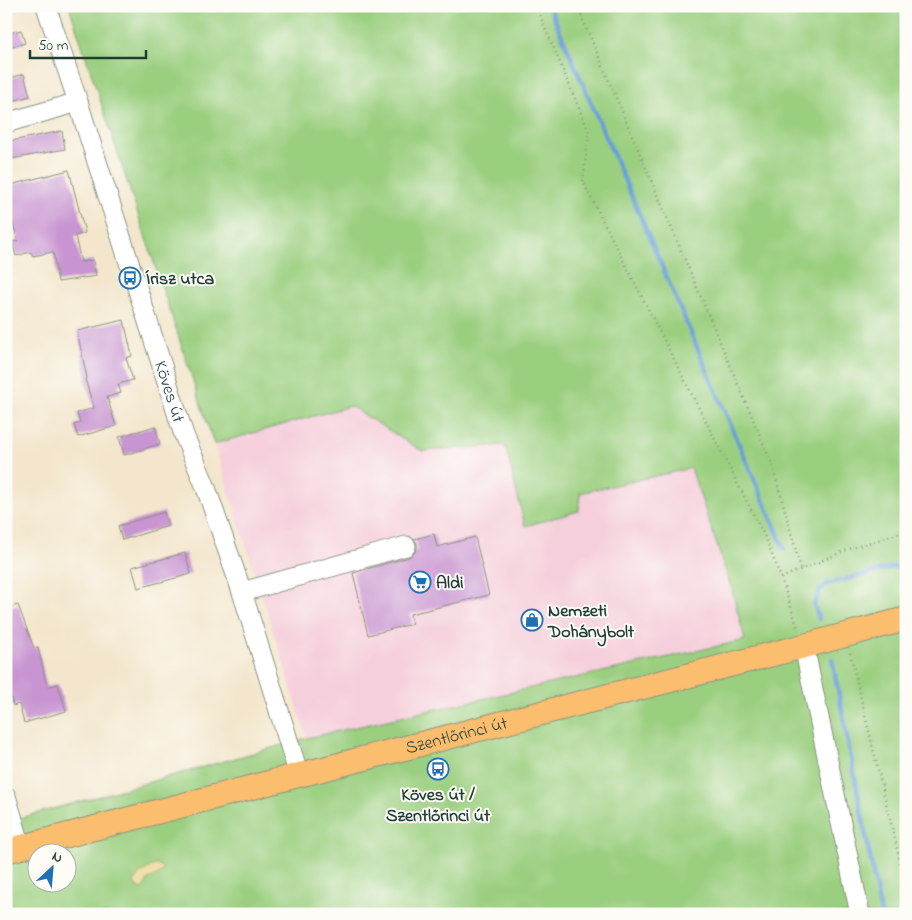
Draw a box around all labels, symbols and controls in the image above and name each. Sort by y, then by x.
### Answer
scale bar [30,28,146,60]
text: 50 m [38,35,69,57]
bus stop icon: Írisz utca [118,266,142,290]
place label: Írisz utca [145,267,215,293]
street label: Köves út [146,358,190,426]
supermarket icon: Aldi [408,570,432,594]
place label: Aldi [436,571,463,597]
place label: Nemzeti Dohánybolt [547,599,635,647]
shop icon: Nemzeti Dohánybolt [520,608,544,632]
street label: Szentlőrinci út [403,711,511,762]
bus stop icon: Köves út / Szentlőrinci út [426,757,450,781]
place label: Köves út / Szentlőrinci út [386,783,491,830]
north arrow [28,842,78,892]
text: N [48,846,66,869]

